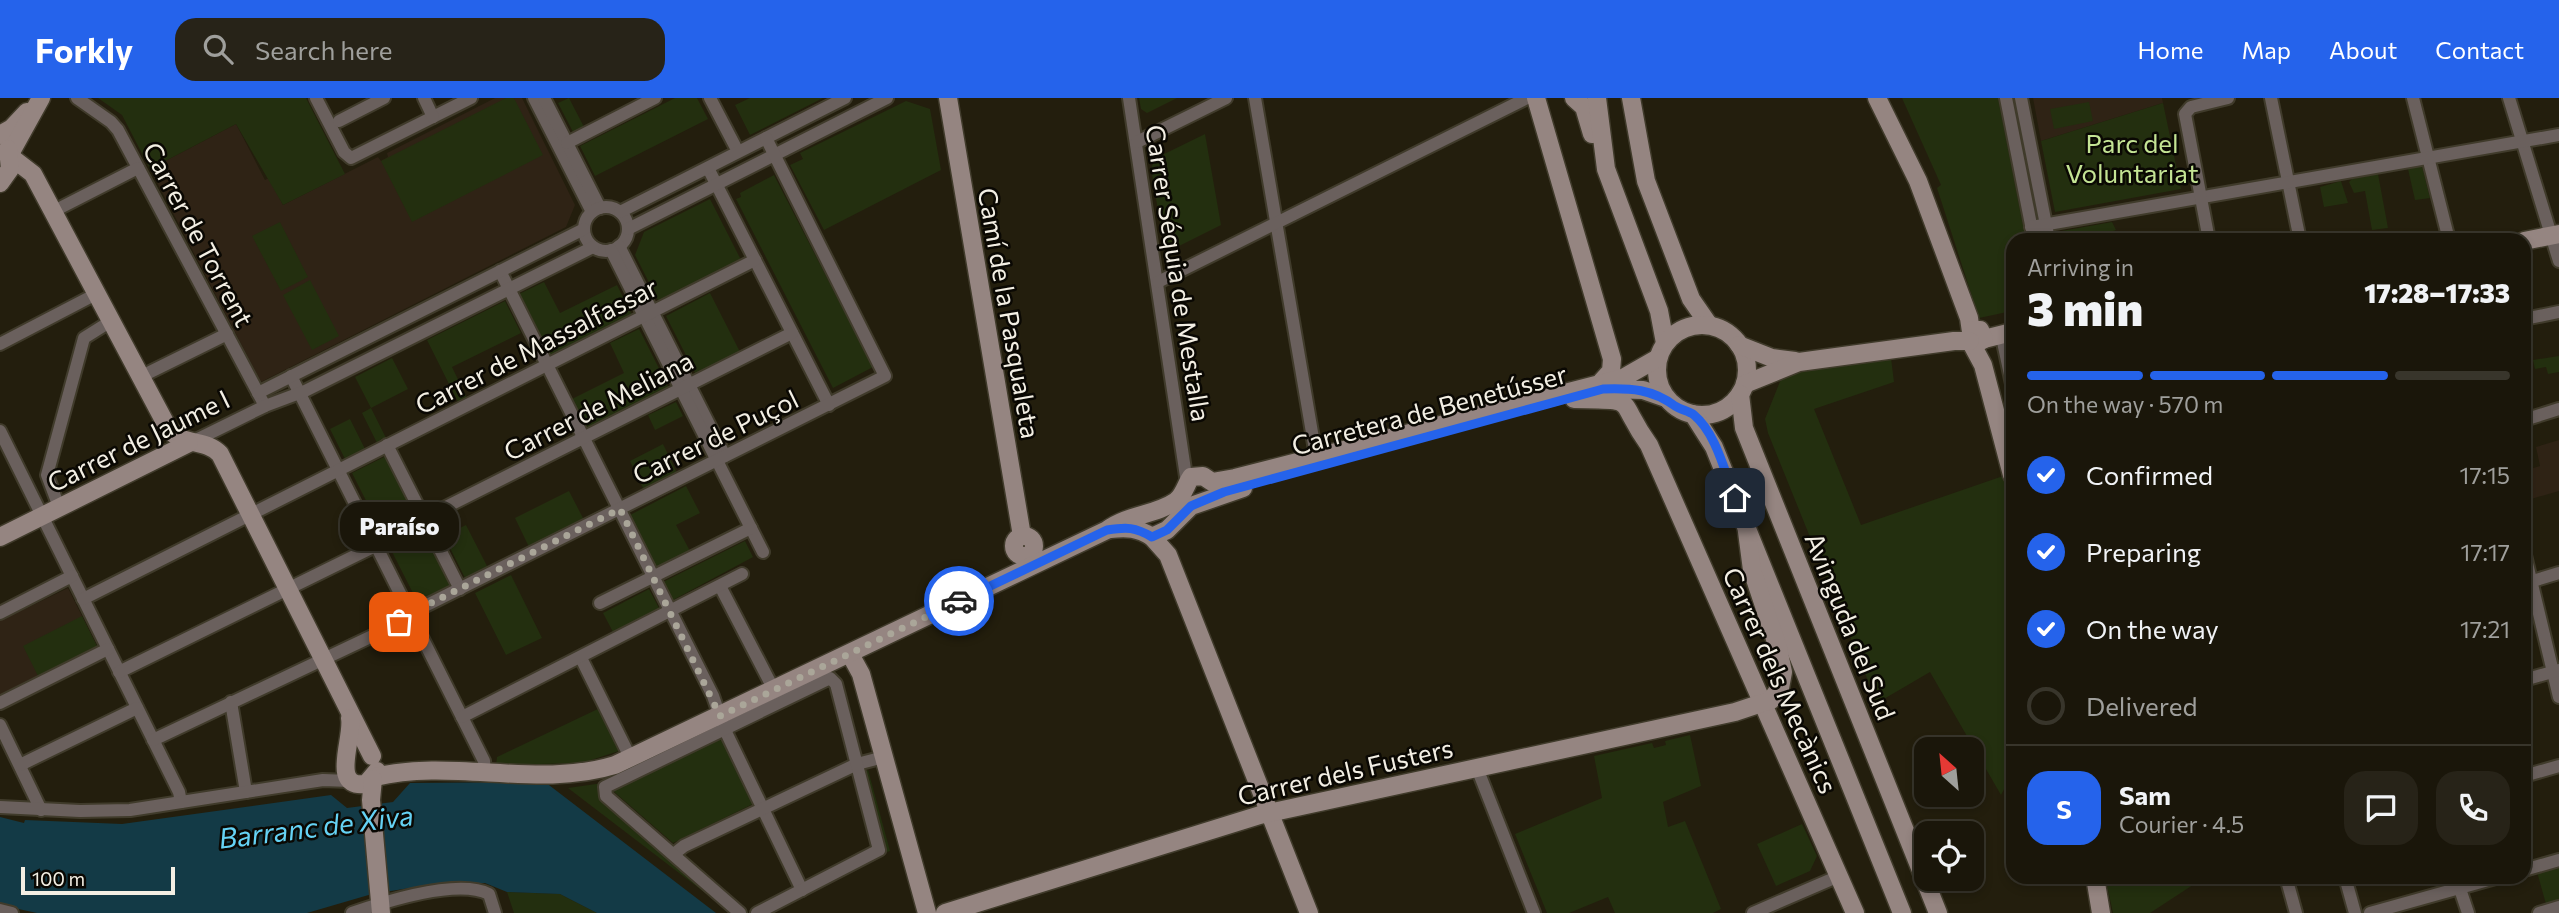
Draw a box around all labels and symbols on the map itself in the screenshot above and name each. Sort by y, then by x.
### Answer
street label: Carrer Séquia de Mestalla [1140,123,1218,423]
park label: Parc del Voluntariat [2065,127,2199,188]
street label: Carrer de Torrent [137,137,261,331]
street label: Camí de la Pasqualeta [973,185,1047,441]
street label: Carrer de Massalfassar [410,270,662,420]
street label: Carrer de Meliana [498,344,698,466]
street label: Carretera de Benetússer [1288,357,1570,461]
street label: Carrer de Jaume I [42,382,234,498]
street label: Carrer de Puçol [627,383,803,489]
pin [1705,468,1765,528]
callout: Paraíso [340,503,458,552]
street label: Avinguda del Sud [1799,528,1903,724]
street label: Carrer dels Mecànics [1717,562,1845,798]
courier [924,566,994,636]
pin [369,592,429,652]
street label: Carrer dels Fusters [1234,731,1456,811]
north arrow [1914,737,1984,807]
water label: Barranc de Xiva [217,797,415,855]
scale bar [21,864,175,896]

